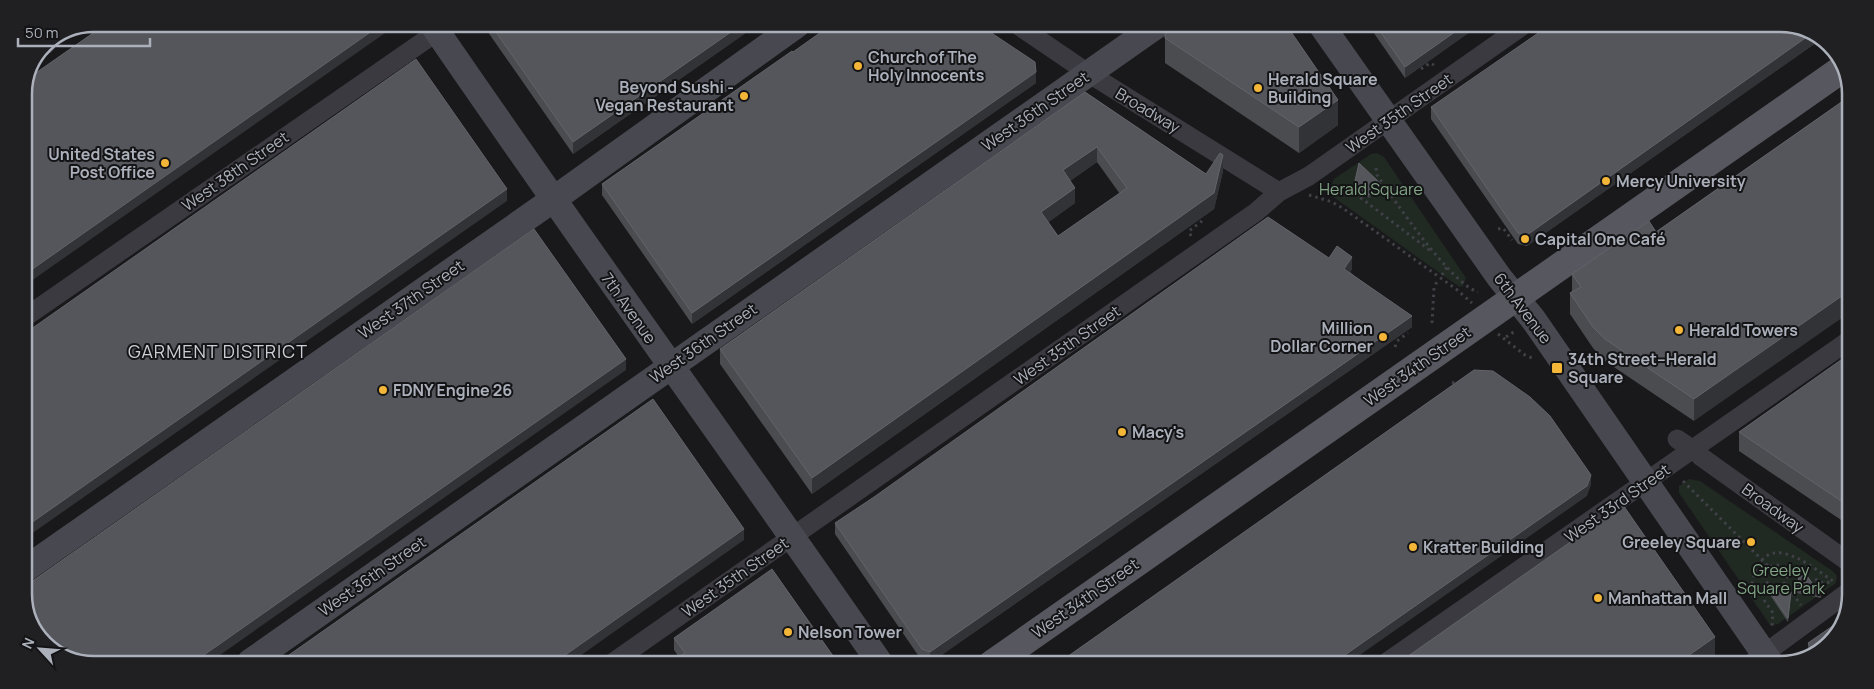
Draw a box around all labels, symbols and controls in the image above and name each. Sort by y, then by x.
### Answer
scale bar [18,15,150,47]
text: 50 m [25,22,59,43]
place label: Church of The Holy Innocents [868,46,985,86]
marker: Church of The Holy Innocents [852,60,864,72]
street label: West 36th Street [977,66,1093,156]
place label: Herald Square Building [1268,68,1378,108]
street label: West 35th Street [1341,68,1457,158]
place label: Beyond Sushi - Vegan Restaurant [595,76,734,116]
street label: Broadway [1112,82,1185,138]
marker: Herald Square Building [1252,82,1264,94]
marker: Beyond Sushi - Vegan Restaurant [738,90,750,102]
street label: West 38th Street [177,126,293,216]
place label: United States Post Office [48,143,155,183]
marker: United States Post Office [159,157,171,169]
place label: Mercy University [1616,170,1746,192]
marker: Mercy University [1600,175,1612,187]
park label: Herald Square [1319,178,1423,200]
place label: Capital One Café [1535,228,1666,250]
marker: Capital One Café [1519,233,1531,245]
street label: West 37th Street [354,254,468,344]
street label: 7th Avenue [596,268,662,348]
street label: 6th Avenue [1489,268,1557,348]
street label: West 36th Street [645,298,761,388]
street label: West 35th Street [1009,300,1125,390]
place label: Million Dollar Corner [1270,317,1373,357]
place label: Herald Towers [1689,319,1798,341]
street label: West 34th Street [1359,321,1475,411]
marker: Herald Towers [1673,324,1685,336]
marker: Million Dollar Corner [1377,331,1389,343]
district label: GARMENT DISTRICT [128,339,308,363]
place label: 34th Street–Herald Square [1568,348,1717,388]
marker: 34th Street–Herald Square [1550,361,1564,375]
place label: FDNY Engine 26 [393,379,512,401]
marker: FDNY Engine 26 [377,384,389,396]
place label: Macy's [1132,421,1185,443]
marker: Macy's [1116,426,1128,438]
street label: West 33rd Street [1560,458,1674,548]
street label: Broadway [1737,478,1809,538]
street label: West 36th Street [314,531,430,621]
place label: Greeley Square [1622,531,1741,553]
street label: West 35th Street [677,532,793,622]
place label: Kratter Building [1423,536,1544,558]
marker: Greeley Square [1745,536,1757,548]
marker: Kratter Building [1407,541,1419,553]
street label: West 34th Street [1027,553,1143,643]
park label: Greeley Square Park [1737,559,1826,599]
place label: Manhattan Mall [1608,587,1727,609]
marker: Manhattan Mall [1592,592,1604,604]
place label: Nelson Tower [798,621,902,643]
north arrow [15,624,65,674]
marker: Nelson Tower [782,626,794,638]
text: N [17,634,39,652]

